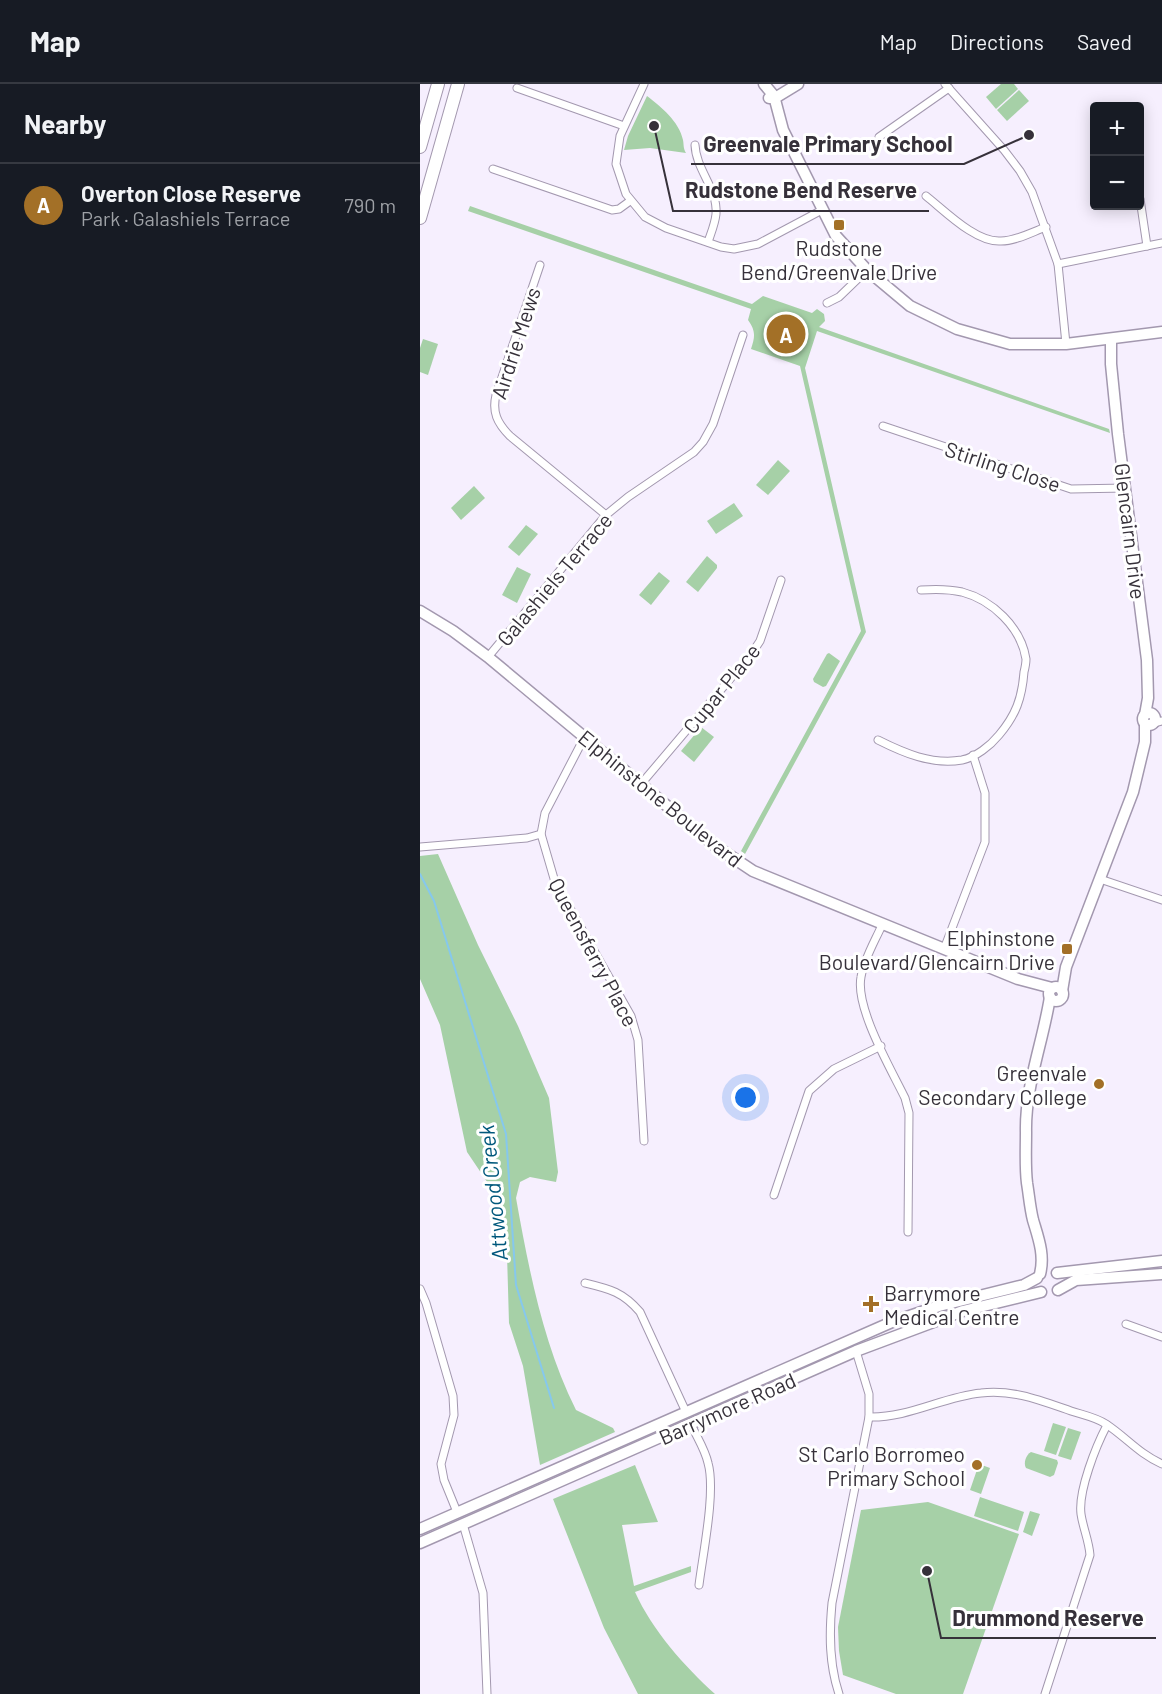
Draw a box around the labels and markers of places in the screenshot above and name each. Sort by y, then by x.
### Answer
callout: Greenvale Primary School [691,124,964,164]
callout: Rudstone Bend Reserve [673,171,929,211]
marker: Rudstone Bend/Greenvale Drive [832,218,846,232]
place label: Rudstone Bend/Greenvale Drive [741,235,937,284]
pin: A [766,312,806,356]
place label: Elphinstone Boulevard/Glencairn Drive [819,925,1055,974]
marker: Elphinstone Boulevard/Glencairn Drive [1060,942,1074,956]
place label: Greenvale Secondary College [918,1060,1087,1109]
marker: Greenvale Secondary College [1092,1077,1106,1091]
place label: Barrymore Medical Centre [884,1280,1019,1329]
marker: Barrymore Medical Centre [862,1295,880,1313]
place label: St Carlo Borromeo Primary School [798,1441,965,1490]
marker: St Carlo Borromeo Primary School [970,1458,984,1472]
callout: Drummond Reserve [941,1598,1156,1638]

